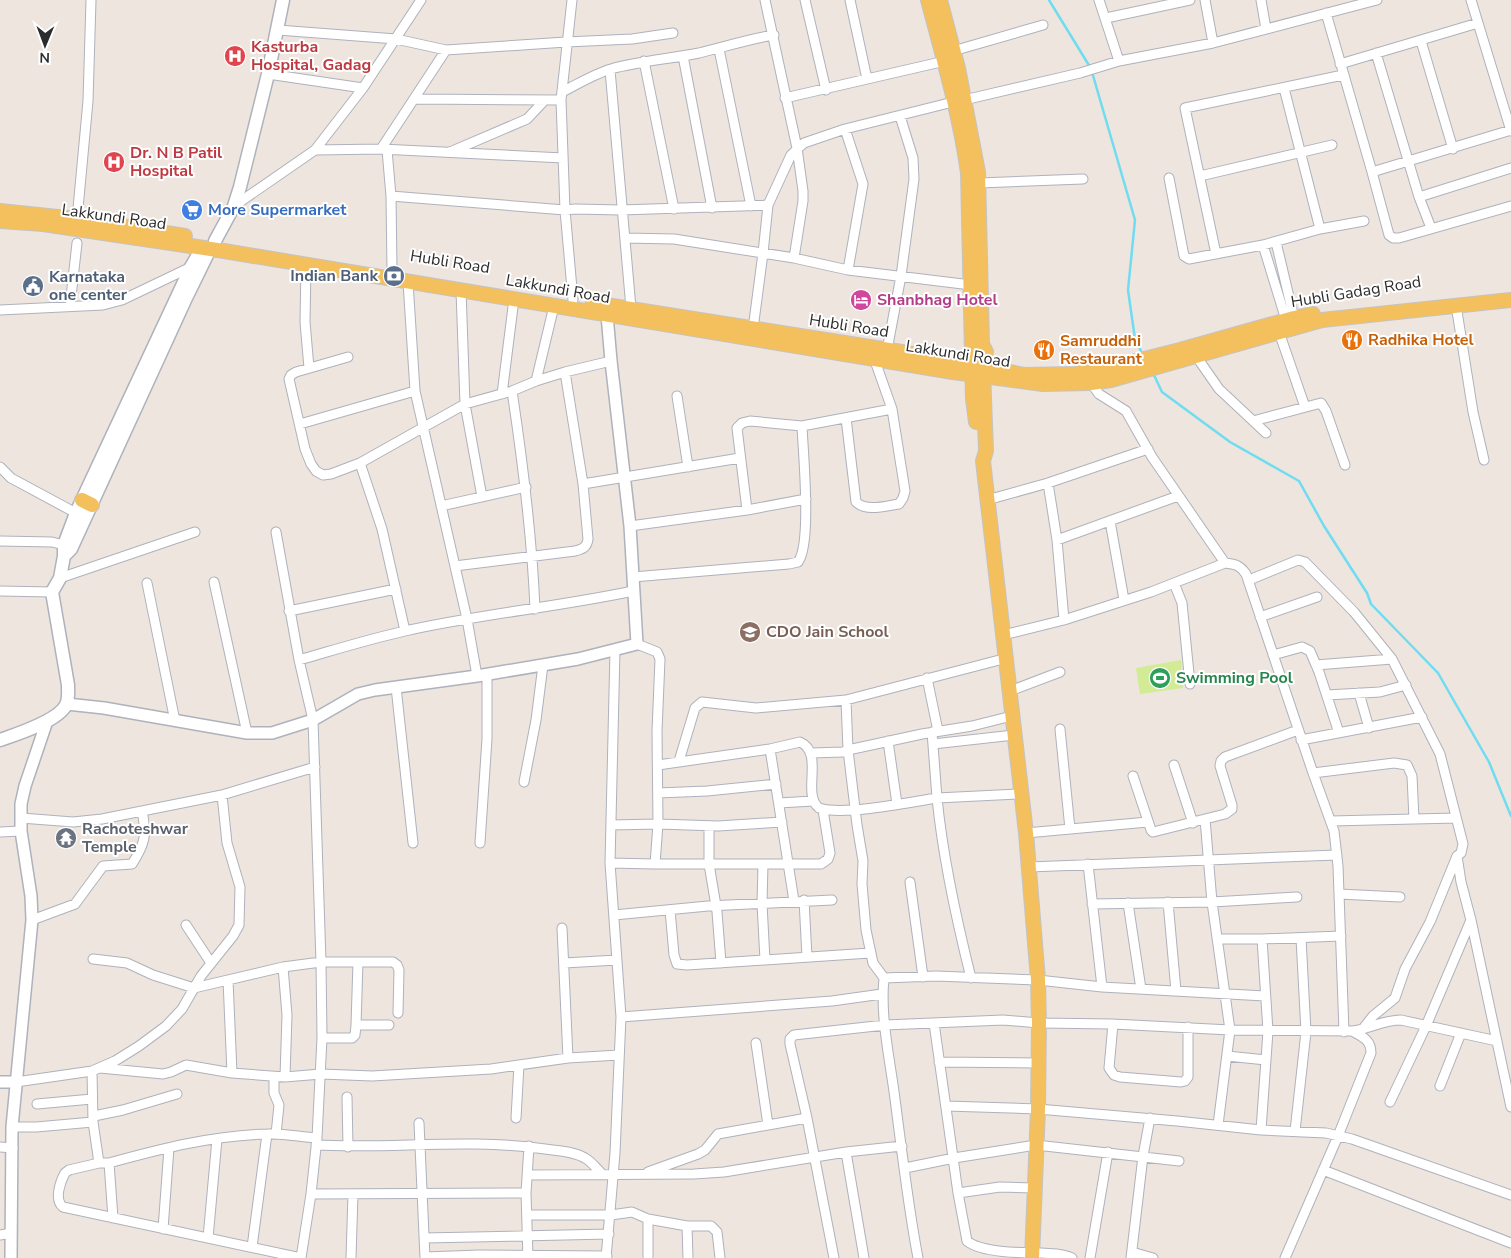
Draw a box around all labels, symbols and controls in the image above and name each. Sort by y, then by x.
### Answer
north arrow [20,20,70,70]
place label: Kasturba Hospital, Gadag [251,36,371,76]
hospital icon: Kasturba Hospital, Gadag [223,44,247,68]
text: N [39,48,50,67]
place label: Dr. N B Patil Hospital [130,142,222,182]
hospital icon: Dr. N B Patil Hospital [102,150,126,174]
supermarket icon: More Supermarket [180,198,204,222]
street label: Lakkundi Road [60,199,168,235]
place label: More Supermarket [208,199,347,221]
street label: Hubli Road [409,245,491,279]
bank icon: Indian Bank [382,264,406,288]
place label: Indian Bank [290,265,378,287]
place label: Karnataka one center [49,266,128,306]
street label: Lakkundi Road [504,269,612,309]
street label: Hubli Gadag Road [1289,271,1423,313]
public building icon: Karnataka one center [21,274,45,298]
hotel icon: Shanbhag Hotel [849,288,873,312]
place label: Shanbhag Hotel [877,289,998,311]
street label: Hubli Road [808,309,890,343]
restaurant icon: Radhika Hotel [1340,328,1364,352]
place label: Radhika Hotel [1368,329,1474,351]
place label: Samruddhi Restaurant [1060,330,1143,370]
street label: Lakkundi Road [904,335,1012,373]
restaurant icon: Samruddhi Restaurant [1032,338,1056,362]
school or university icon: CDO Jain School [738,620,762,644]
place label: CDO Jain School [766,621,889,643]
sports icon: Swimming Pool [1148,666,1172,690]
place label: Swimming Pool [1176,667,1293,689]
place label: Rachoteshwar Temple [82,818,189,858]
temple icon: Rachoteshwar Temple [54,826,78,850]

